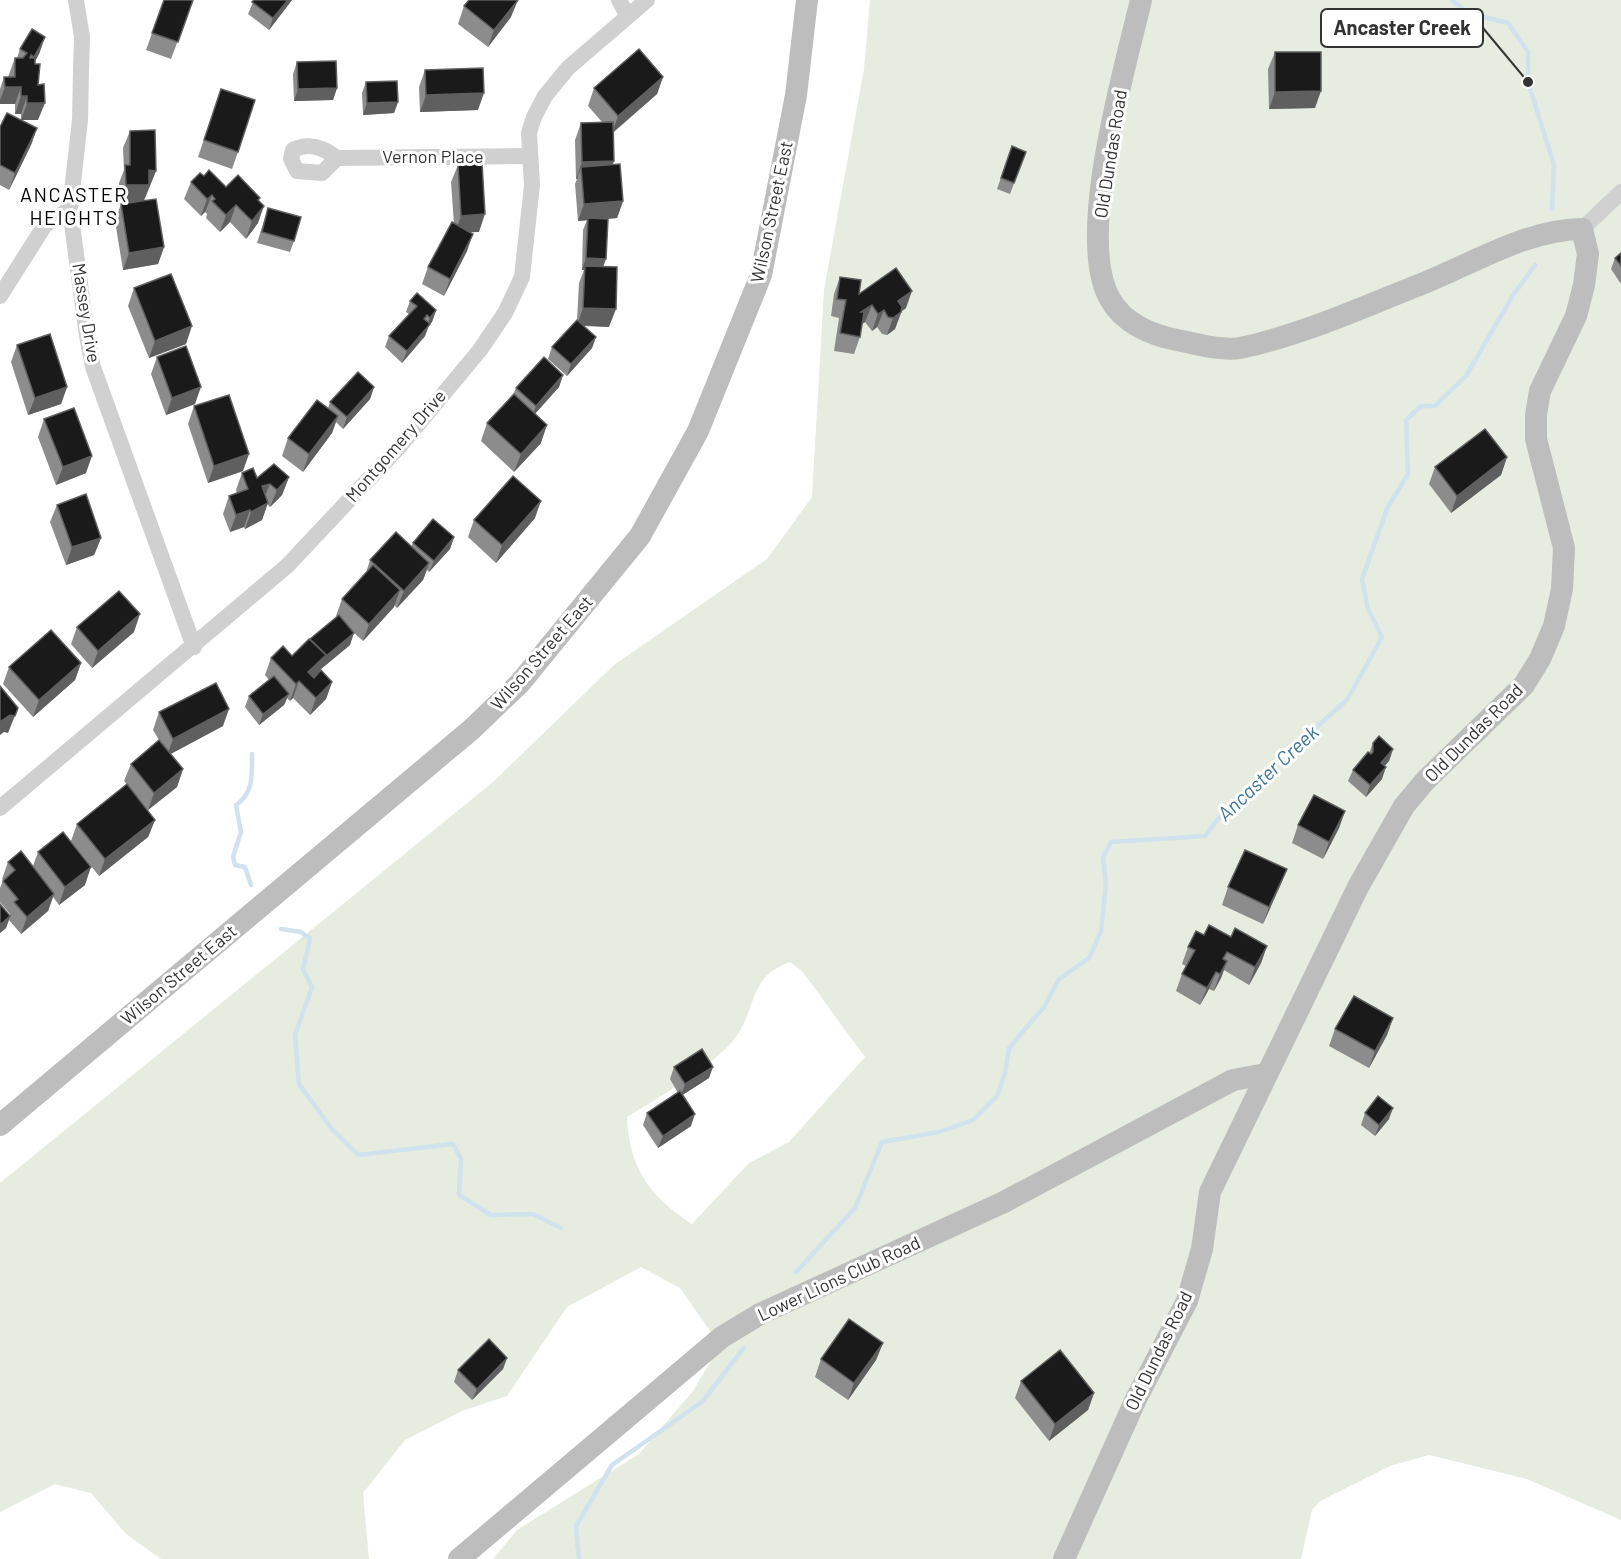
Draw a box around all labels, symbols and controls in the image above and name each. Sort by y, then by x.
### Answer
callout: Ancaster Creek [1321,9,1483,47]
text: Ancaster Creek [1333,15,1471,39]
street label: Old Dundas Road [1089,88,1131,220]
street label: Wilson Street East [745,139,797,285]
street label: Vernon Place [382,145,484,167]
district label: ANCASTER HEIGHTS [20,182,128,229]
street label: Massey Drive [68,261,106,364]
street label: Montgomery Drive [340,385,450,506]
street label: Wilson Street East [486,591,597,714]
street label: Old Dundas Road [1420,679,1527,786]
water label: Ancaster Creek [1212,719,1323,825]
street label: Wilson Street East [116,919,241,1029]
street label: Lower Lions Club Road [754,1231,923,1325]
street label: Old Dundas Road [1120,1287,1196,1414]

